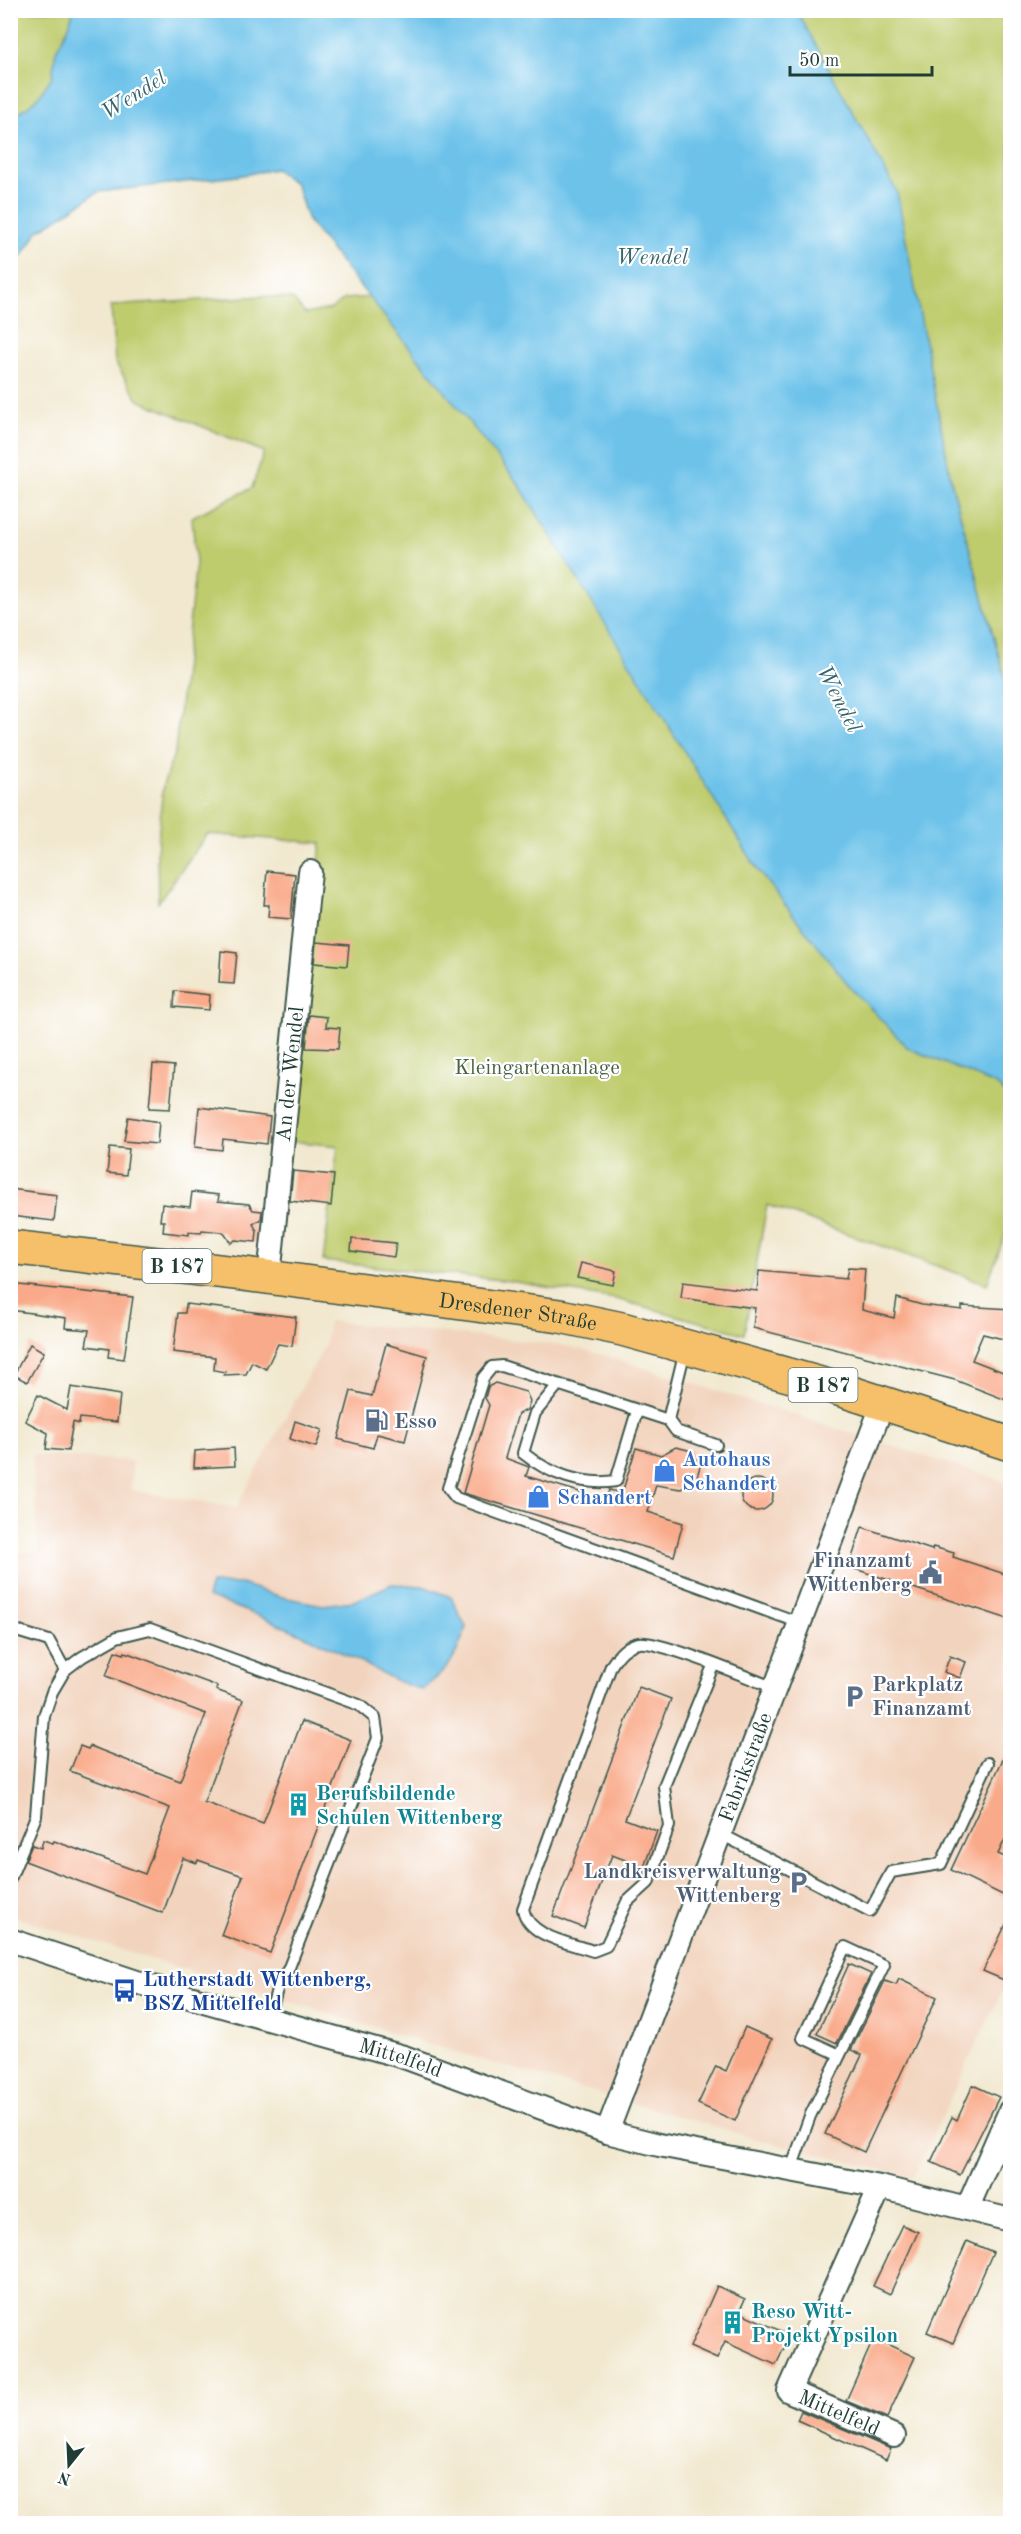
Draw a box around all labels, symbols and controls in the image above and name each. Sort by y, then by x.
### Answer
scale bar [790,39,932,77]
text: 50 m [799,52,839,70]
water label: Wendel [98,67,171,124]
water label: Wendel [616,247,689,269]
water label: Wendel [812,662,865,737]
street label: An der Wendel [274,1005,308,1143]
park label: Kleingartenanlage [454,1058,620,1079]
road number: B 187 [142,1249,212,1283]
street label: Dresdener Straße [437,1291,599,1335]
road number: B 187 [788,1368,858,1402]
fuel station icon: Esso [363,1408,389,1434]
place label: Esso [394,1412,437,1433]
place label: Autohaus Schandert [682,1450,777,1495]
shop icon: Autohaus Schandert [651,1458,677,1484]
shop icon: Schandert [526,1484,552,1510]
place label: Schandert [557,1488,652,1509]
place label: Finanzamt Wittenberg [806,1551,912,1596]
public building icon: Finanzamt Wittenberg [917,1559,943,1585]
place label: Parkplatz Finanzamt [872,1675,971,1720]
parking icon: Parkplatz Finanzamt [841,1683,867,1709]
street label: Fabrikstraße [716,1710,777,1825]
place label: Berufsbildende Schulen Wittenberg [316,1784,503,1829]
building icon: Berufsbildende Schulen Wittenberg [285,1792,311,1818]
place label: Landkreisverwaltung Wittenberg [583,1862,781,1907]
parking icon: Landkreisverwaltung Wittenberg [786,1870,812,1896]
place label: Lutherstadt Wittenberg, BSZ Mittelfeld [143,1970,371,2015]
bus stop icon: Lutherstadt Wittenberg, BSZ Mittelfeld [112,1978,138,2004]
street label: Mittelfeld [356,2036,445,2082]
place label: Reso Witt- Projekt Ypsilon [751,2302,898,2347]
building icon: Reso Witt- Projekt Ypsilon [720,2310,746,2336]
street label: Mittelfeld [795,2387,883,2441]
north arrow [39,2435,99,2495]
text: N [56,2468,73,2487]

